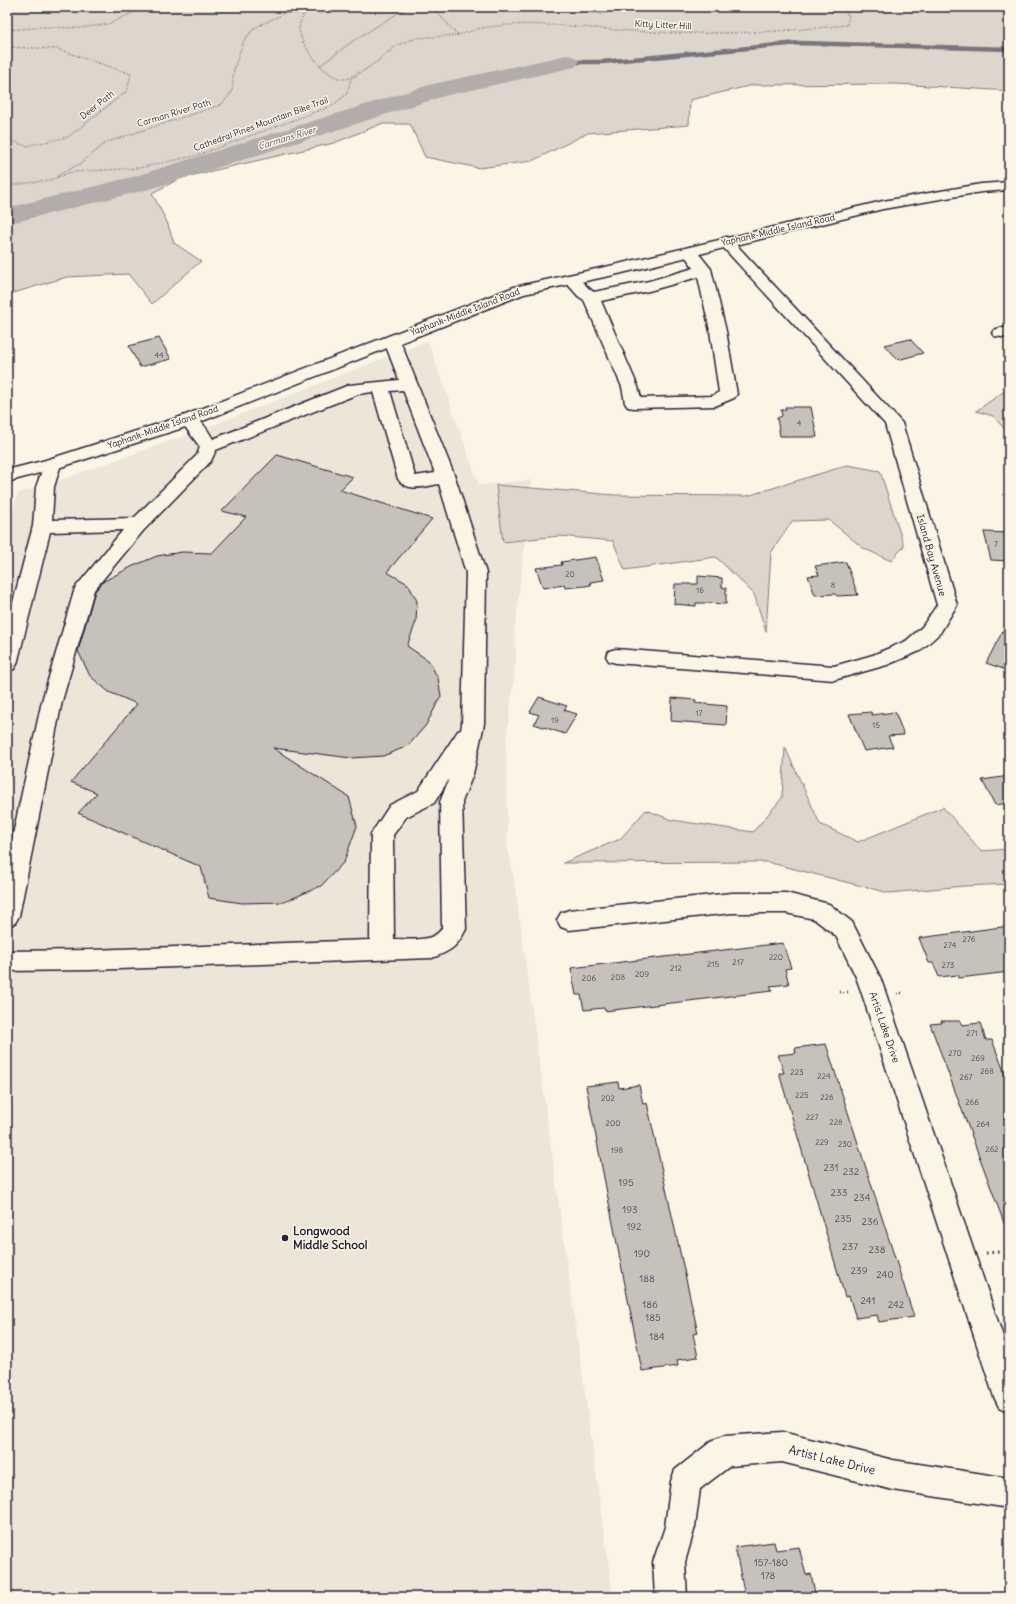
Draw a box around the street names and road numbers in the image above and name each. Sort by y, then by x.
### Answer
street label: Kitty Litter Hill [634,18,692,31]
street label: Deer Path [77,88,116,121]
street label: Cathedral Pines Mountain Bike Trail [192,94,330,153]
street label: Carman River Path [136,96,212,129]
street label: Yaphank-Middle Island Road [720,211,836,248]
street label: Yaphank-Middle Island Road [409,286,521,338]
street label: Yaphank-Middle Island Road [106,402,220,451]
street label: Island Bay Avenue [914,513,949,598]
street label: Artist Lake Drive [866,990,903,1064]
street label: Artist Lake Drive [787,1442,877,1478]

